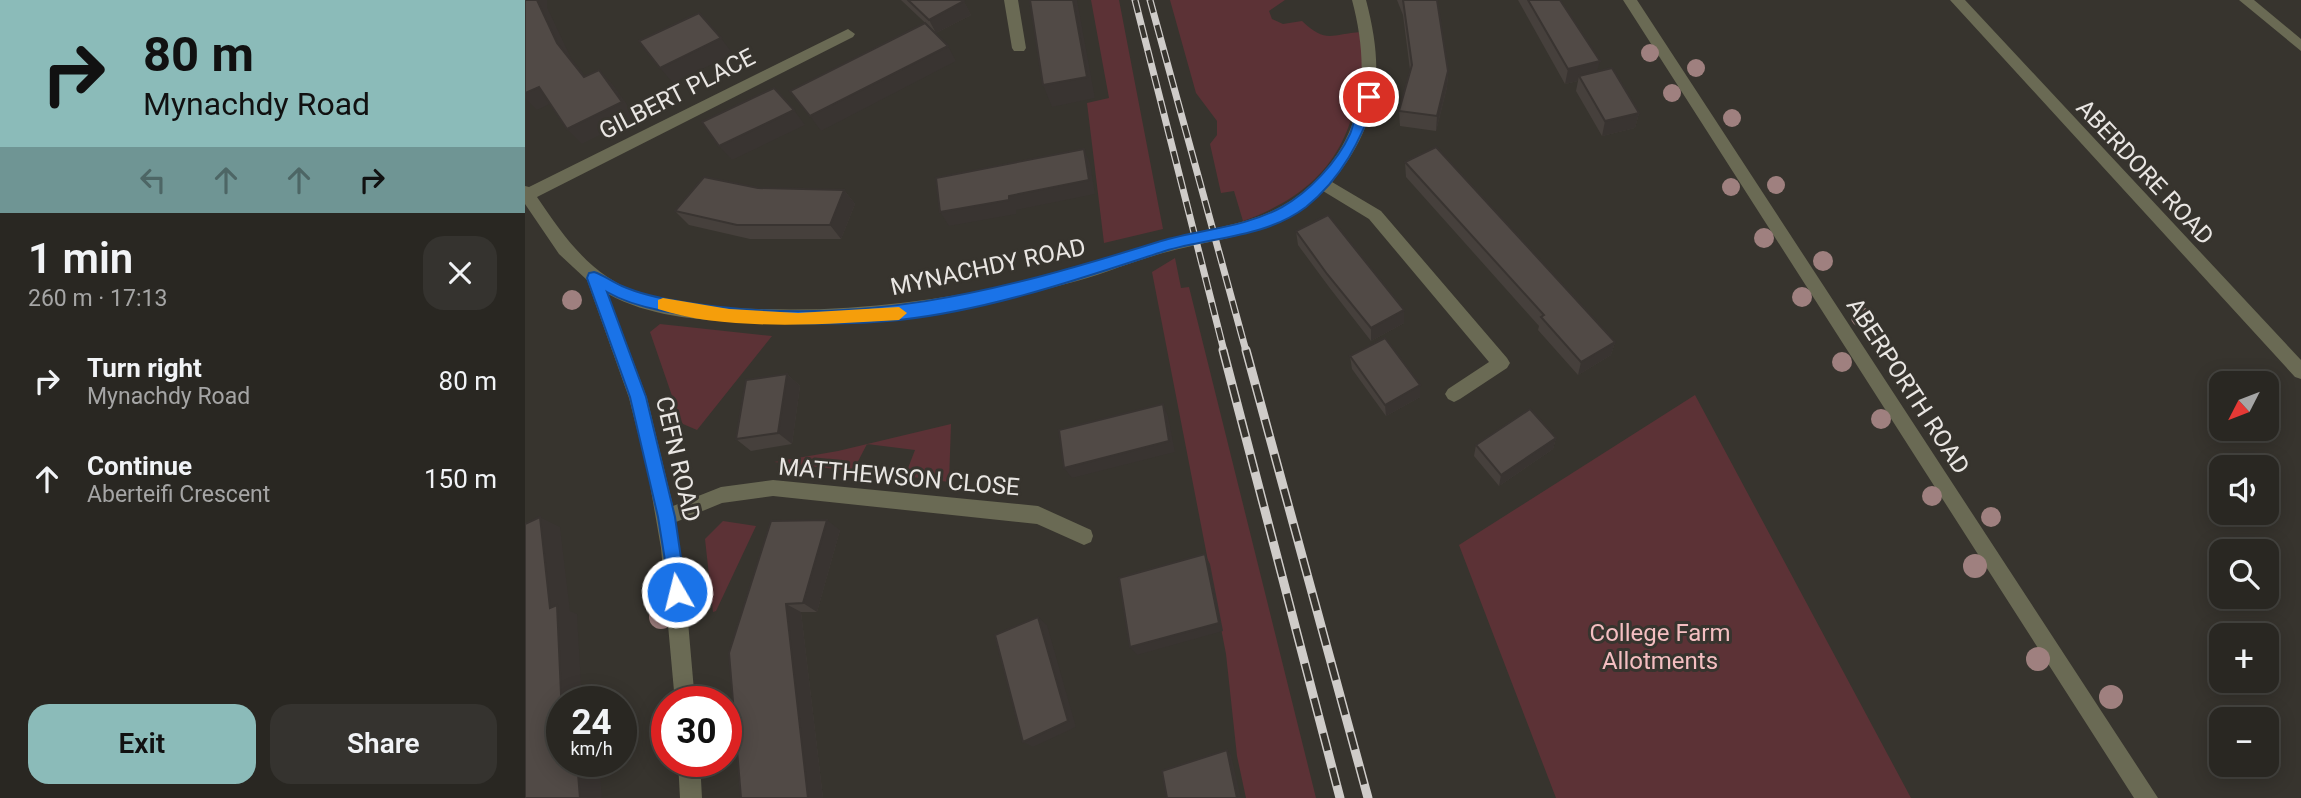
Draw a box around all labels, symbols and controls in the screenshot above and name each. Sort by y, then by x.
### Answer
text: 80 m [143,26,254,83]
icon: right [28,28,119,119]
street label: GILBERT PLACE [594,43,760,145]
pin [1339,67,1399,127]
icon: arrive [1350,78,1388,116]
text: Mynachdy Road [143,85,370,123]
street label: ABERDORE ROAD [2071,94,2219,250]
icon: left [134,161,172,199]
icon: ahead [207,161,245,199]
icon: ahead [280,161,318,199]
icon: right [353,161,391,199]
street label: MYNACHDY ROAD [888,233,1088,301]
text: 1 min [28,234,133,283]
button: close [423,236,497,310]
text: 260 m · 17:13 [28,285,167,312]
street label: ABERPORTH ROAD [1841,293,1975,479]
text: Turn right [87,353,202,383]
icon: right [28,362,66,400]
text: 80 m [439,366,497,396]
north arrow [2209,371,2279,441]
map controls [2209,371,2279,777]
text: Mynachdy Road [87,383,250,410]
street label: CEFN ROAD [650,393,706,525]
text: Continue [87,451,192,481]
street label: MATTHEWSON CLOSE [777,452,1021,502]
button: sound [2209,455,2279,525]
icon: ahead [28,460,66,498]
text: 150 m [424,464,497,494]
text: Aberteifi Crescent [87,481,270,508]
button: search [2209,539,2279,609]
position arrow [640,555,714,629]
park label: College Farm Allotments [1590,619,1730,675]
button: + [2209,623,2279,693]
speed limit sign: 30 [651,686,742,777]
text: 24 [571,702,612,743]
button: Exit [28,704,256,784]
button: Share [270,704,497,784]
button: − [2209,707,2279,777]
text: km/h [570,738,613,759]

